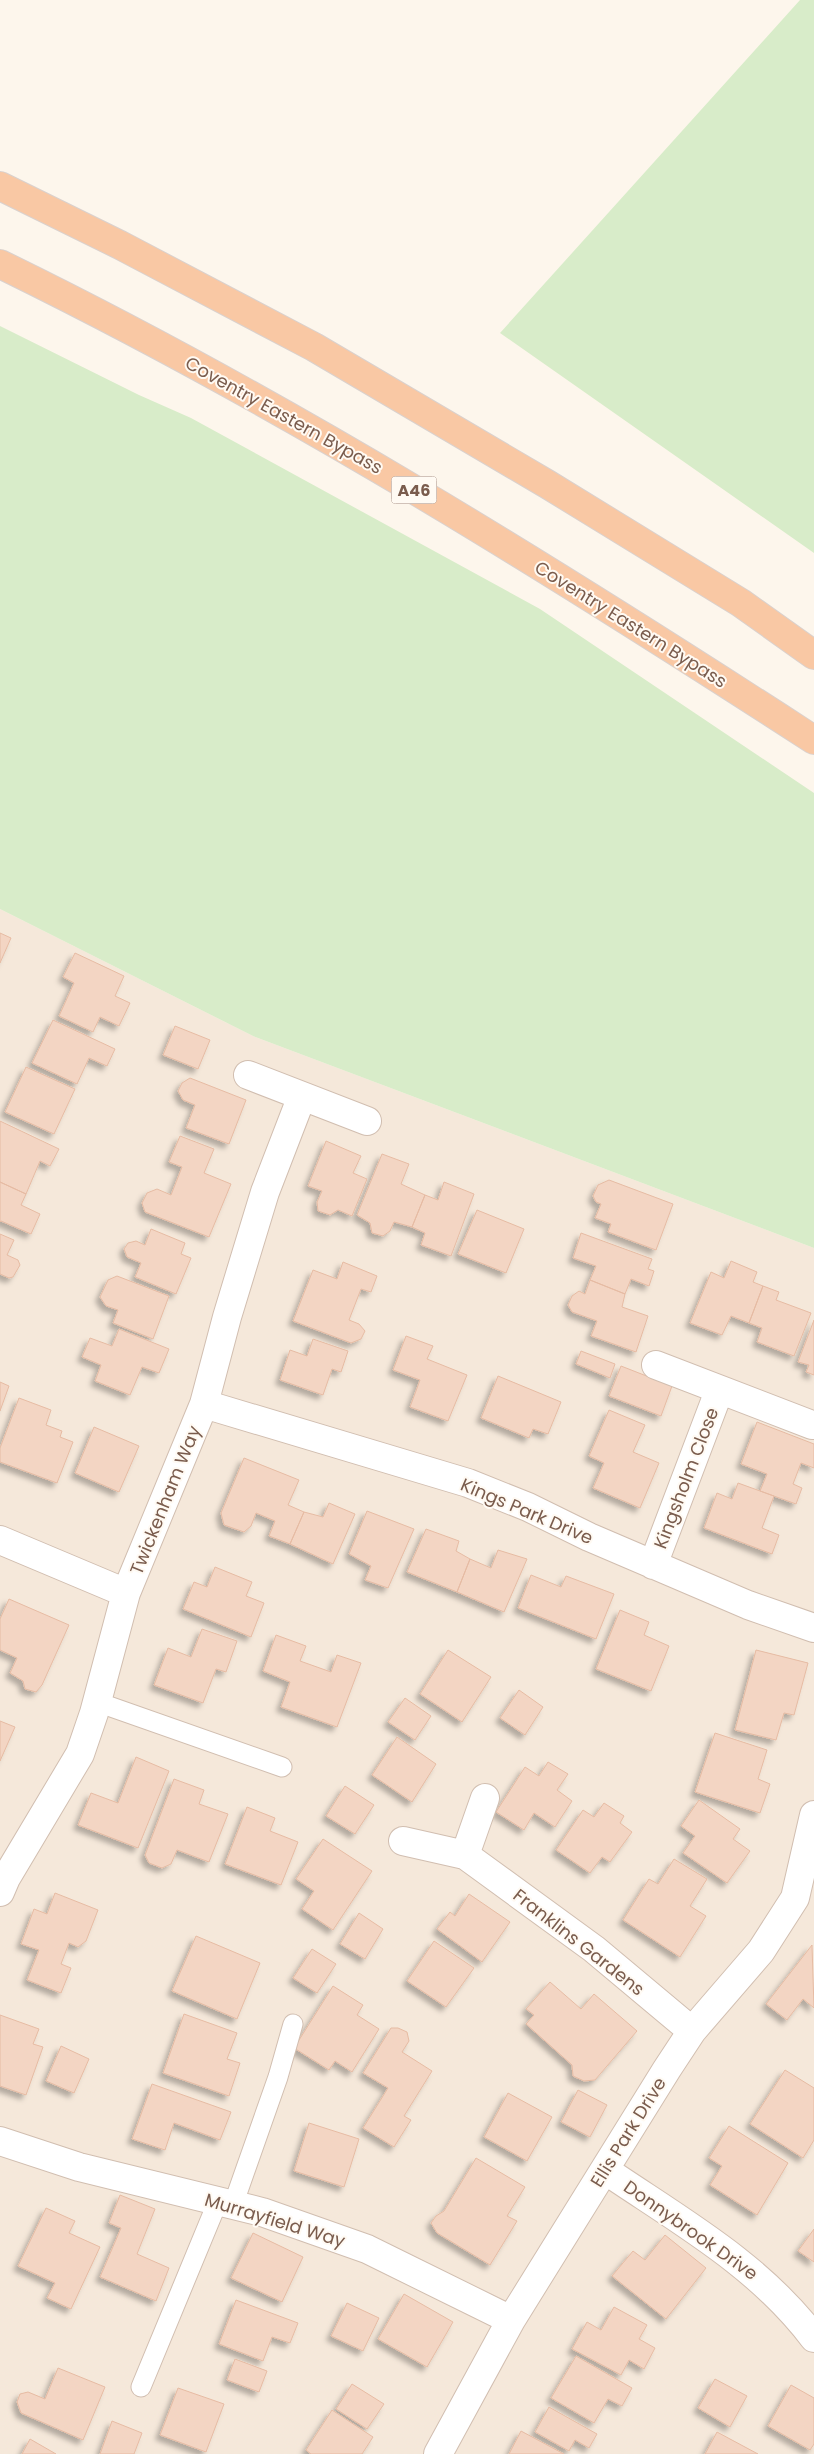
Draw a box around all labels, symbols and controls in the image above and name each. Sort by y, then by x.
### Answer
street label: Coventry Eastern Bypass [181,350,387,480]
road number: A46 [392,476,436,504]
street label: Coventry Eastern Bypass [530,555,732,693]
street label: Kingsholm Close [648,1404,724,1552]
street label: Twickenham Way [124,1422,206,1578]
street label: Kings Park Drive [457,1472,597,1550]
street label: Franklins Gardens [508,1883,650,2001]
street label: Ellis Park Drive [584,2072,672,2192]
street label: Donnybrook Drive [619,2174,763,2286]
street label: Murrayfield Way [202,2187,348,2253]

